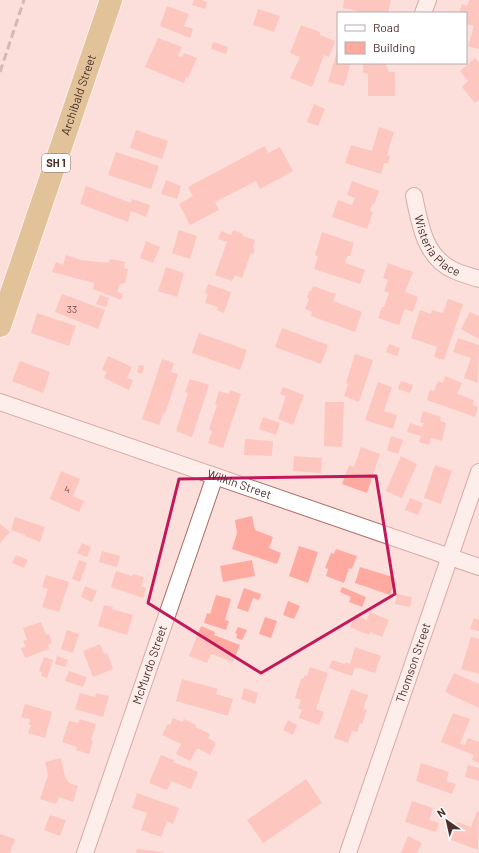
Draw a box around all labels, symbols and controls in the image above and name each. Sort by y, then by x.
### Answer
legend [337,12,467,64]
text: Road [373,20,400,34]
text: Building [373,40,415,54]
street label: Archibald Street [57,52,98,137]
road number: SH 1 [42,154,70,172]
street label: Wisteria Place [412,213,463,278]
house number: 33 [67,303,77,315]
street label: Wilkin Street [206,466,274,501]
house number: 4 [64,483,70,495]
street label: Thomson Street [392,621,433,704]
street label: McMurdo Street [129,623,169,706]
north arrow [427,801,467,841]
text: N [434,805,448,820]

